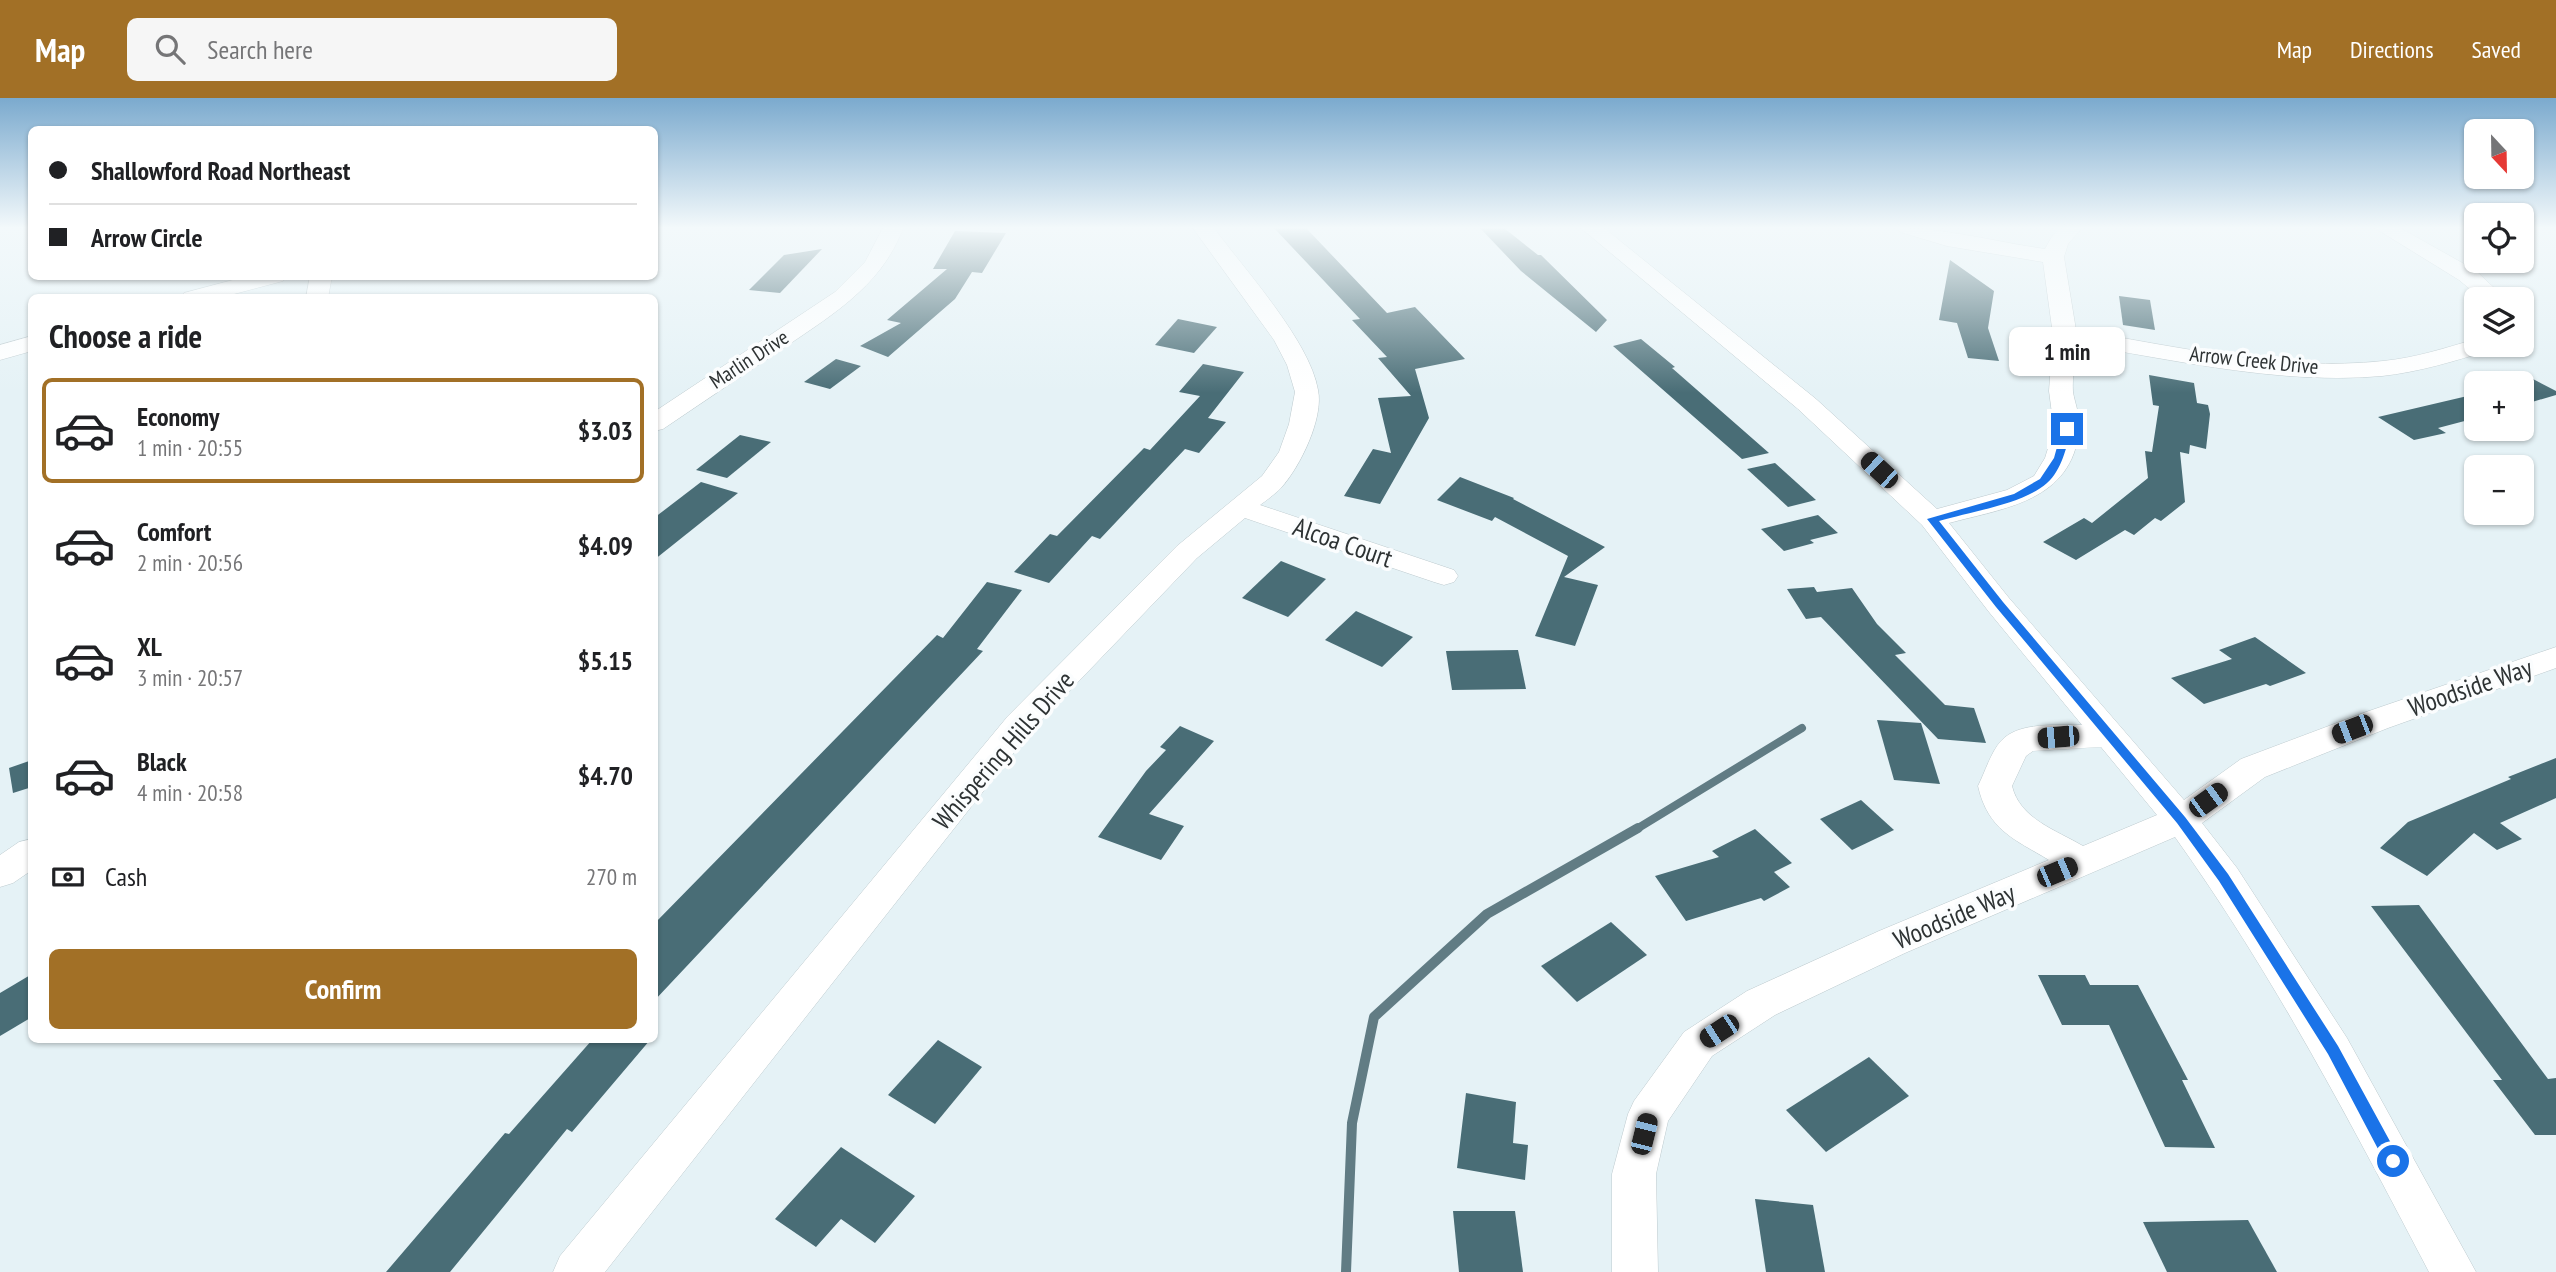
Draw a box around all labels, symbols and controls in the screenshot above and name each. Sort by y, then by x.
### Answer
search box [127,18,617,81]
text: Map [35,28,85,71]
icon: search [151,30,189,68]
text: Search here [207,33,313,66]
text: Map [2277,34,2312,65]
text: Directions [2350,34,2434,65]
text: Saved [2472,34,2521,65]
north arrow [2464,119,2534,189]
map controls [2464,119,2534,525]
text: Shallowford Road Northeast [91,154,350,187]
button: locate [2464,203,2534,273]
text: Arrow Circle [91,221,203,254]
button: layers [2464,287,2534,357]
text: Choose a ride [49,315,202,357]
street label: Marlin Drive [704,323,794,395]
callout: 1 min [2009,328,2125,376]
text: 1 min [2044,337,2090,366]
street label: Arrow Creek Drive [2188,340,2320,380]
button: + [2464,371,2534,441]
icon: car [53,399,116,462]
text: Economy [137,400,219,433]
route end [2051,413,2083,445]
text: $3.03 [578,414,633,447]
text: 1 min · 20:55 [137,433,243,462]
car [1857,448,1902,492]
button: − [2464,455,2534,525]
street label: Alcoa Court [1289,510,1397,574]
icon: car [53,514,116,577]
text: Comfort [137,515,211,548]
text: $4.09 [578,529,633,562]
text: 2 min · 20:56 [137,548,243,577]
icon: car [53,629,116,692]
text: XL [137,630,162,663]
text: $5.15 [578,644,633,677]
street label: Woodside Way [2404,650,2536,724]
text: 3 min · 20:57 [137,663,243,692]
street label: Whispering Hills Drive [925,664,1081,836]
car [2329,712,2376,746]
car [2037,725,2080,749]
icon: car [53,744,116,807]
text: Black [137,745,187,778]
text: $4.70 [578,759,633,792]
text: 4 min · 20:58 [137,778,243,807]
car [2185,779,2232,821]
car [2034,854,2081,890]
icon: cash [49,858,87,896]
text: Cash [105,860,147,893]
text: 270 m [586,862,637,891]
street label: Woodside Way [1888,876,2020,956]
button: Confirm [49,949,637,1029]
car [1696,1011,1743,1051]
car [1629,1111,1660,1157]
route start [2377,1145,2409,1177]

